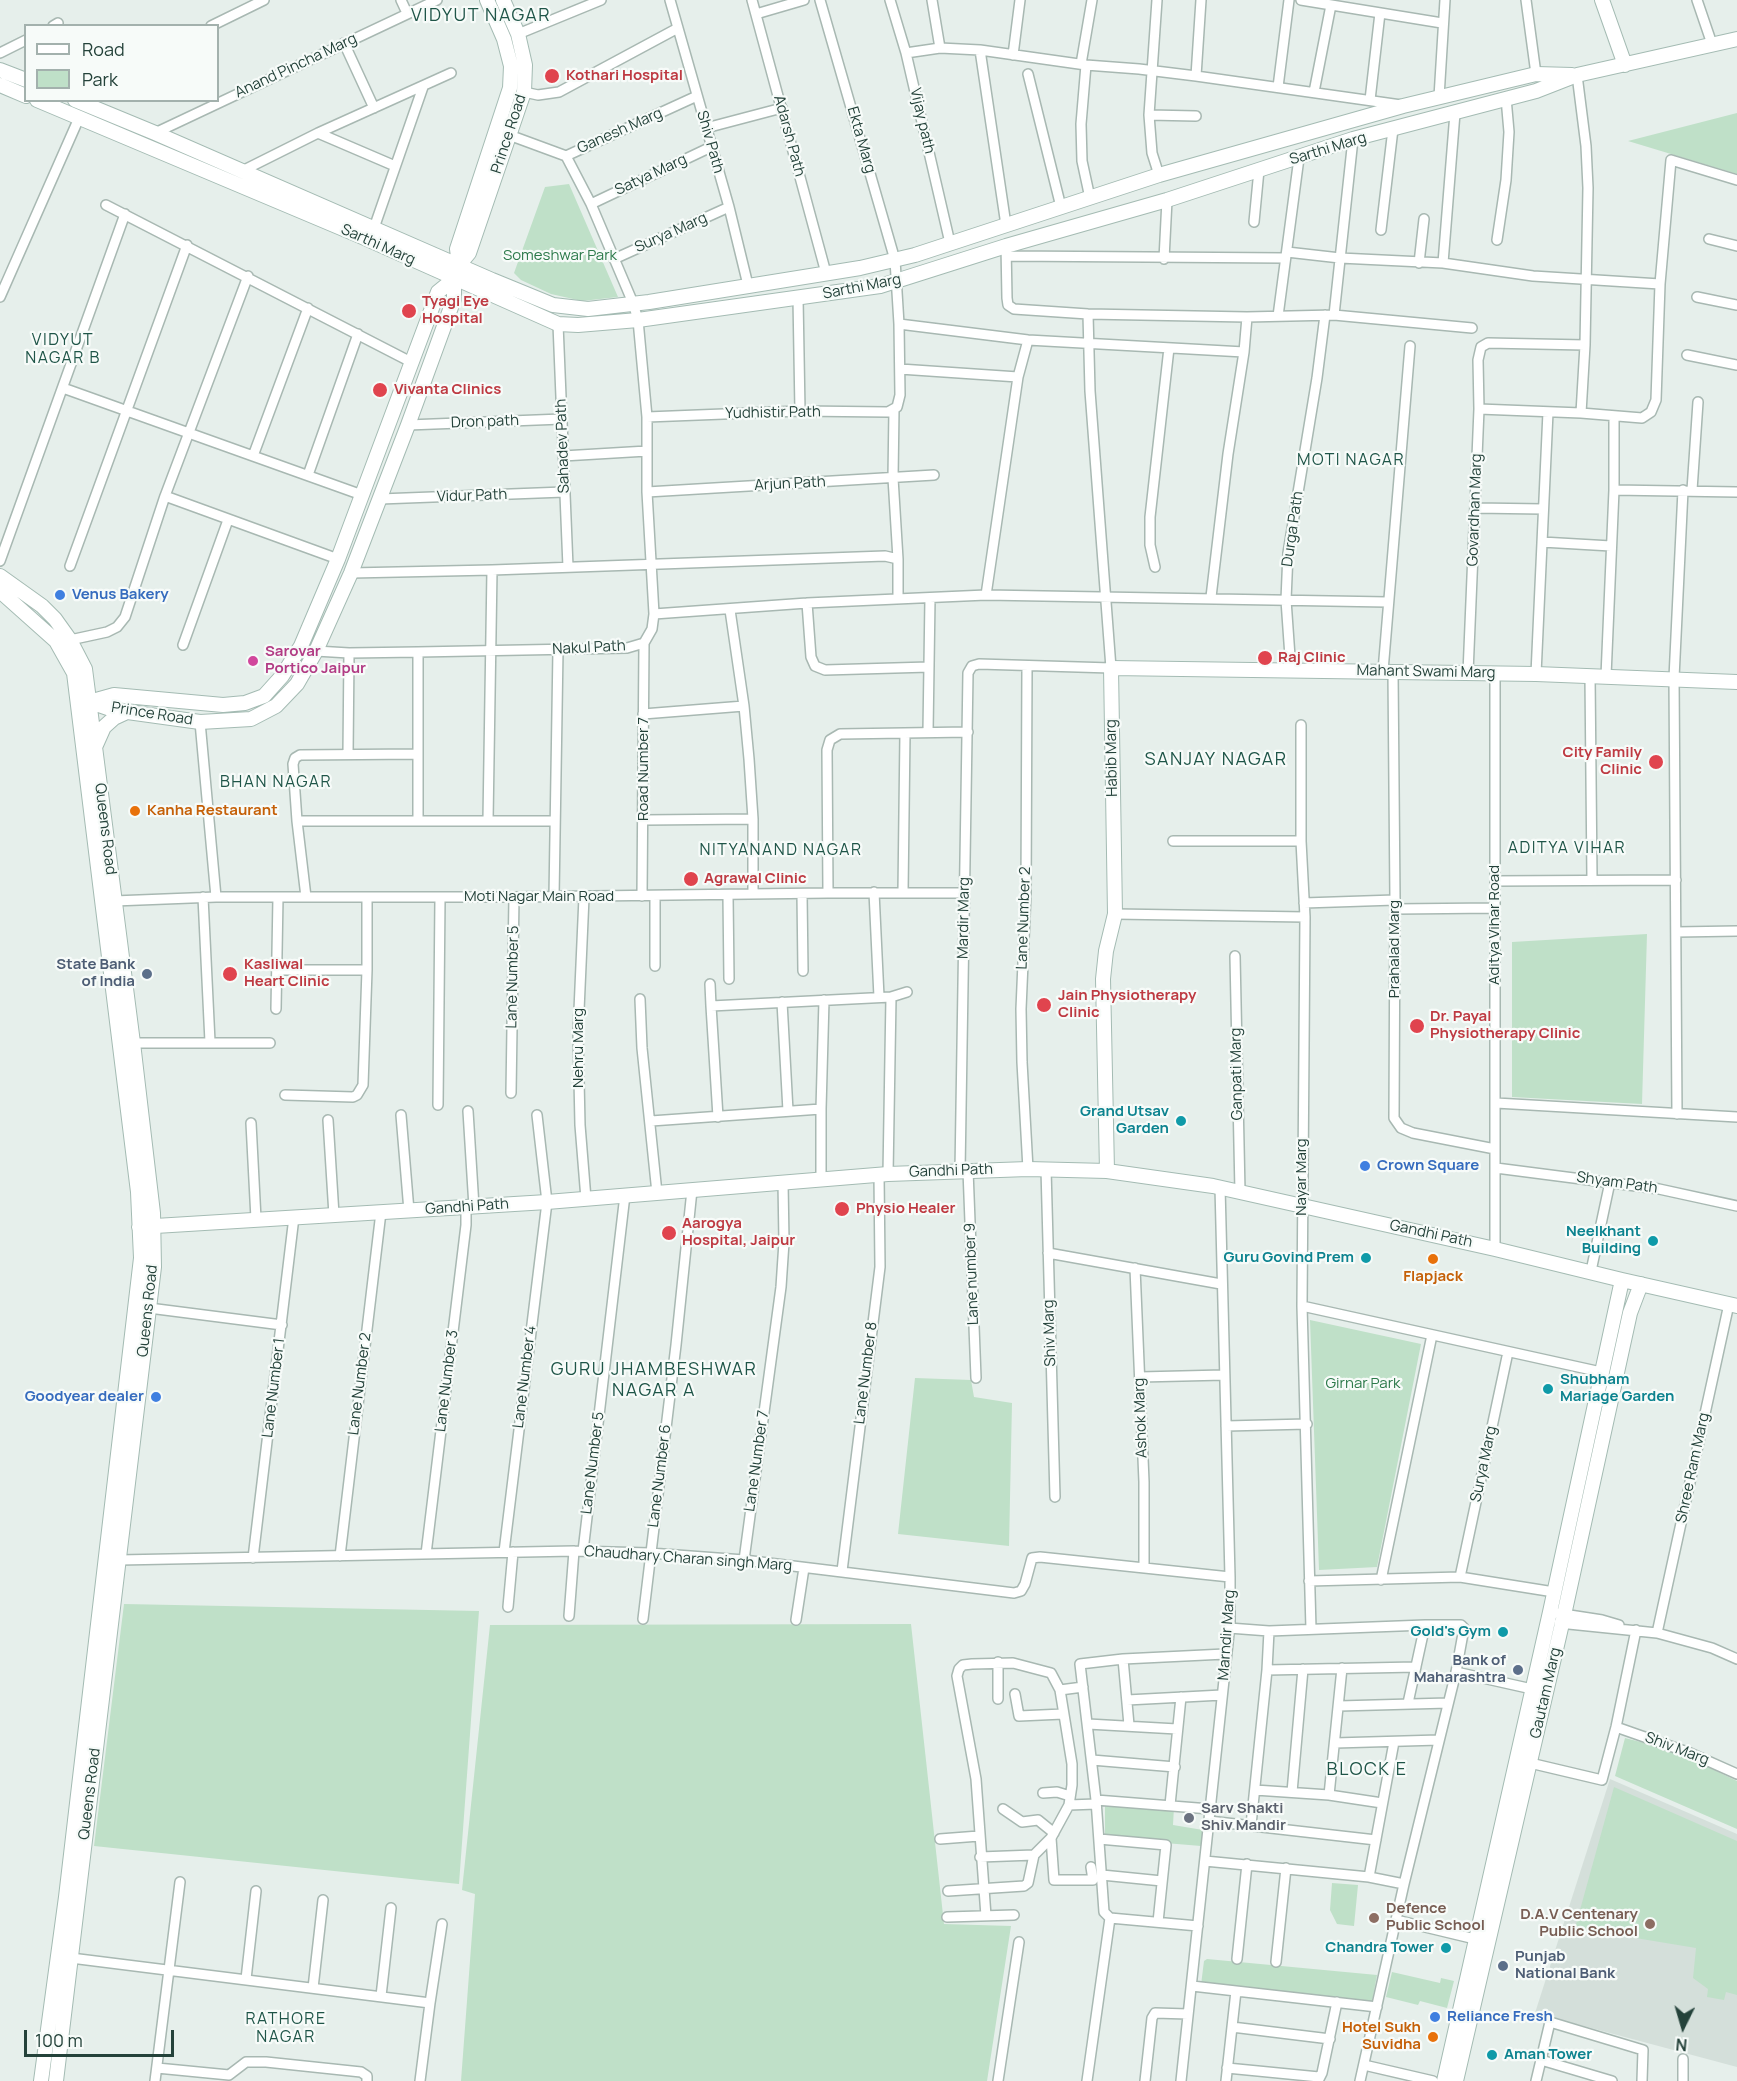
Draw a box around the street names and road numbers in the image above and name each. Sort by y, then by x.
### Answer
street label: Anand Pincha Marg [232,30,360,102]
street label: Vijay path [906,86,938,156]
street label: Prince Road [488,92,530,176]
street label: Adarsh Path [769,93,809,179]
street label: Ganesh Marg [575,104,665,158]
street label: Ekta Marg [843,105,879,175]
street label: Shiv Path [692,109,728,175]
street label: Sarthi Marg [1287,129,1369,169]
street label: Satya Marg [612,151,690,199]
street label: Surya Marg [632,209,710,257]
street label: Sarthi Marg [338,221,418,269]
street label: Sarthi Marg [821,271,903,303]
street label: Sahadev Path [552,398,574,494]
street label: Yudhistir Path [725,403,821,423]
street label: Dron path [451,412,519,432]
street label: Govardhan Marg [1464,453,1486,567]
street label: Arjun Path [754,473,826,495]
street label: Vidur Path [436,486,508,506]
street label: Durga Path [1279,490,1307,568]
street label: Nakul Path [552,637,626,659]
street label: Mahant Swami Marg [1356,662,1496,682]
street label: Prince Road [110,699,194,729]
street label: Road Number 7 [635,717,653,821]
street label: Habib Marg [1102,719,1122,797]
street label: Queens Road [90,782,120,876]
street label: Aditya Vihar Road [1486,865,1504,985]
street label: Lane Number 2 [1013,866,1035,970]
street label: Mardir Marg [954,877,974,959]
street label: Moti Nagar Main Road [464,888,614,906]
street label: Prahalad Marg [1386,900,1404,998]
street label: Lane Number 5 [503,925,523,1029]
street label: Nehru Marg [570,1008,588,1088]
street label: Ganpati Marg [1227,1028,1247,1120]
street label: Nayar Marg [1293,1138,1311,1216]
street label: Gandhi Path [909,1161,993,1181]
street label: Shyam Path [1575,1168,1659,1198]
street label: Gandhi Path [424,1195,510,1219]
street label: Gandhi Path [1388,1216,1474,1252]
street label: Lane number 9 [961,1222,983,1326]
street label: Queens Road [134,1264,162,1358]
street label: Shiv Marg [1040,1299,1060,1367]
street label: Lane Number 8 [851,1321,881,1425]
street label: Lane Number 4 [510,1325,540,1429]
street label: Lane Number 3 [432,1329,462,1433]
street label: Lane Number 2 [345,1332,375,1436]
street label: Lane Number 1 [259,1337,289,1439]
street label: Ashok Marg [1131,1377,1151,1459]
street label: Lane Number 7 [741,1409,773,1513]
street label: Lane Number 5 [578,1411,608,1515]
street label: Shree Ram Marg [1673,1411,1713,1525]
street label: Lane Number 6 [645,1423,675,1529]
street label: Surya Marg [1467,1424,1501,1504]
street label: Chaudhary Charan singh Marg [583,1543,793,1575]
street label: Marndir Marg [1215,1589,1239,1681]
street label: Gautam Marg [1527,1646,1565,1740]
street label: Shiv Marg [1642,1729,1712,1769]
street label: Queens Road [75,1747,105,1841]

